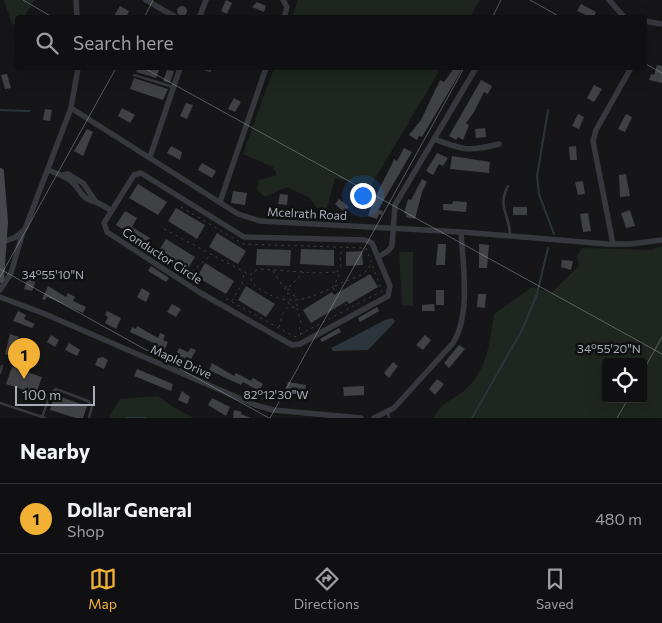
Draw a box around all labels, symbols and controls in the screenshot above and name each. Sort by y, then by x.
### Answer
search box [15,15,647,70]
icon: search [33,29,61,57]
text: Search here [73,31,173,54]
your location [350,183,376,209]
street label: Mcelrath Road [267,204,347,222]
street label: Conductor Circle [120,224,205,286]
text: 34°55'10"N [22,267,84,281]
pin: 1 [8,338,40,379]
street label: Maple Drive [149,341,214,381]
text: 34°55'20"N [577,341,641,355]
map controls [602,358,647,403]
button: locate [602,358,647,403]
scale bar [15,383,95,406]
text: 100 m [22,386,61,403]
text: 82°12'30"W [243,387,309,401]
text: Nearby [20,438,90,463]
text: Dollar General [67,498,192,521]
text: 1 [32,509,40,528]
text: 480 m [595,509,642,528]
text: Shop [67,521,105,540]
tab: Map [88,565,117,612]
tab: Directions [294,565,359,612]
tab: Saved [536,565,574,612]

